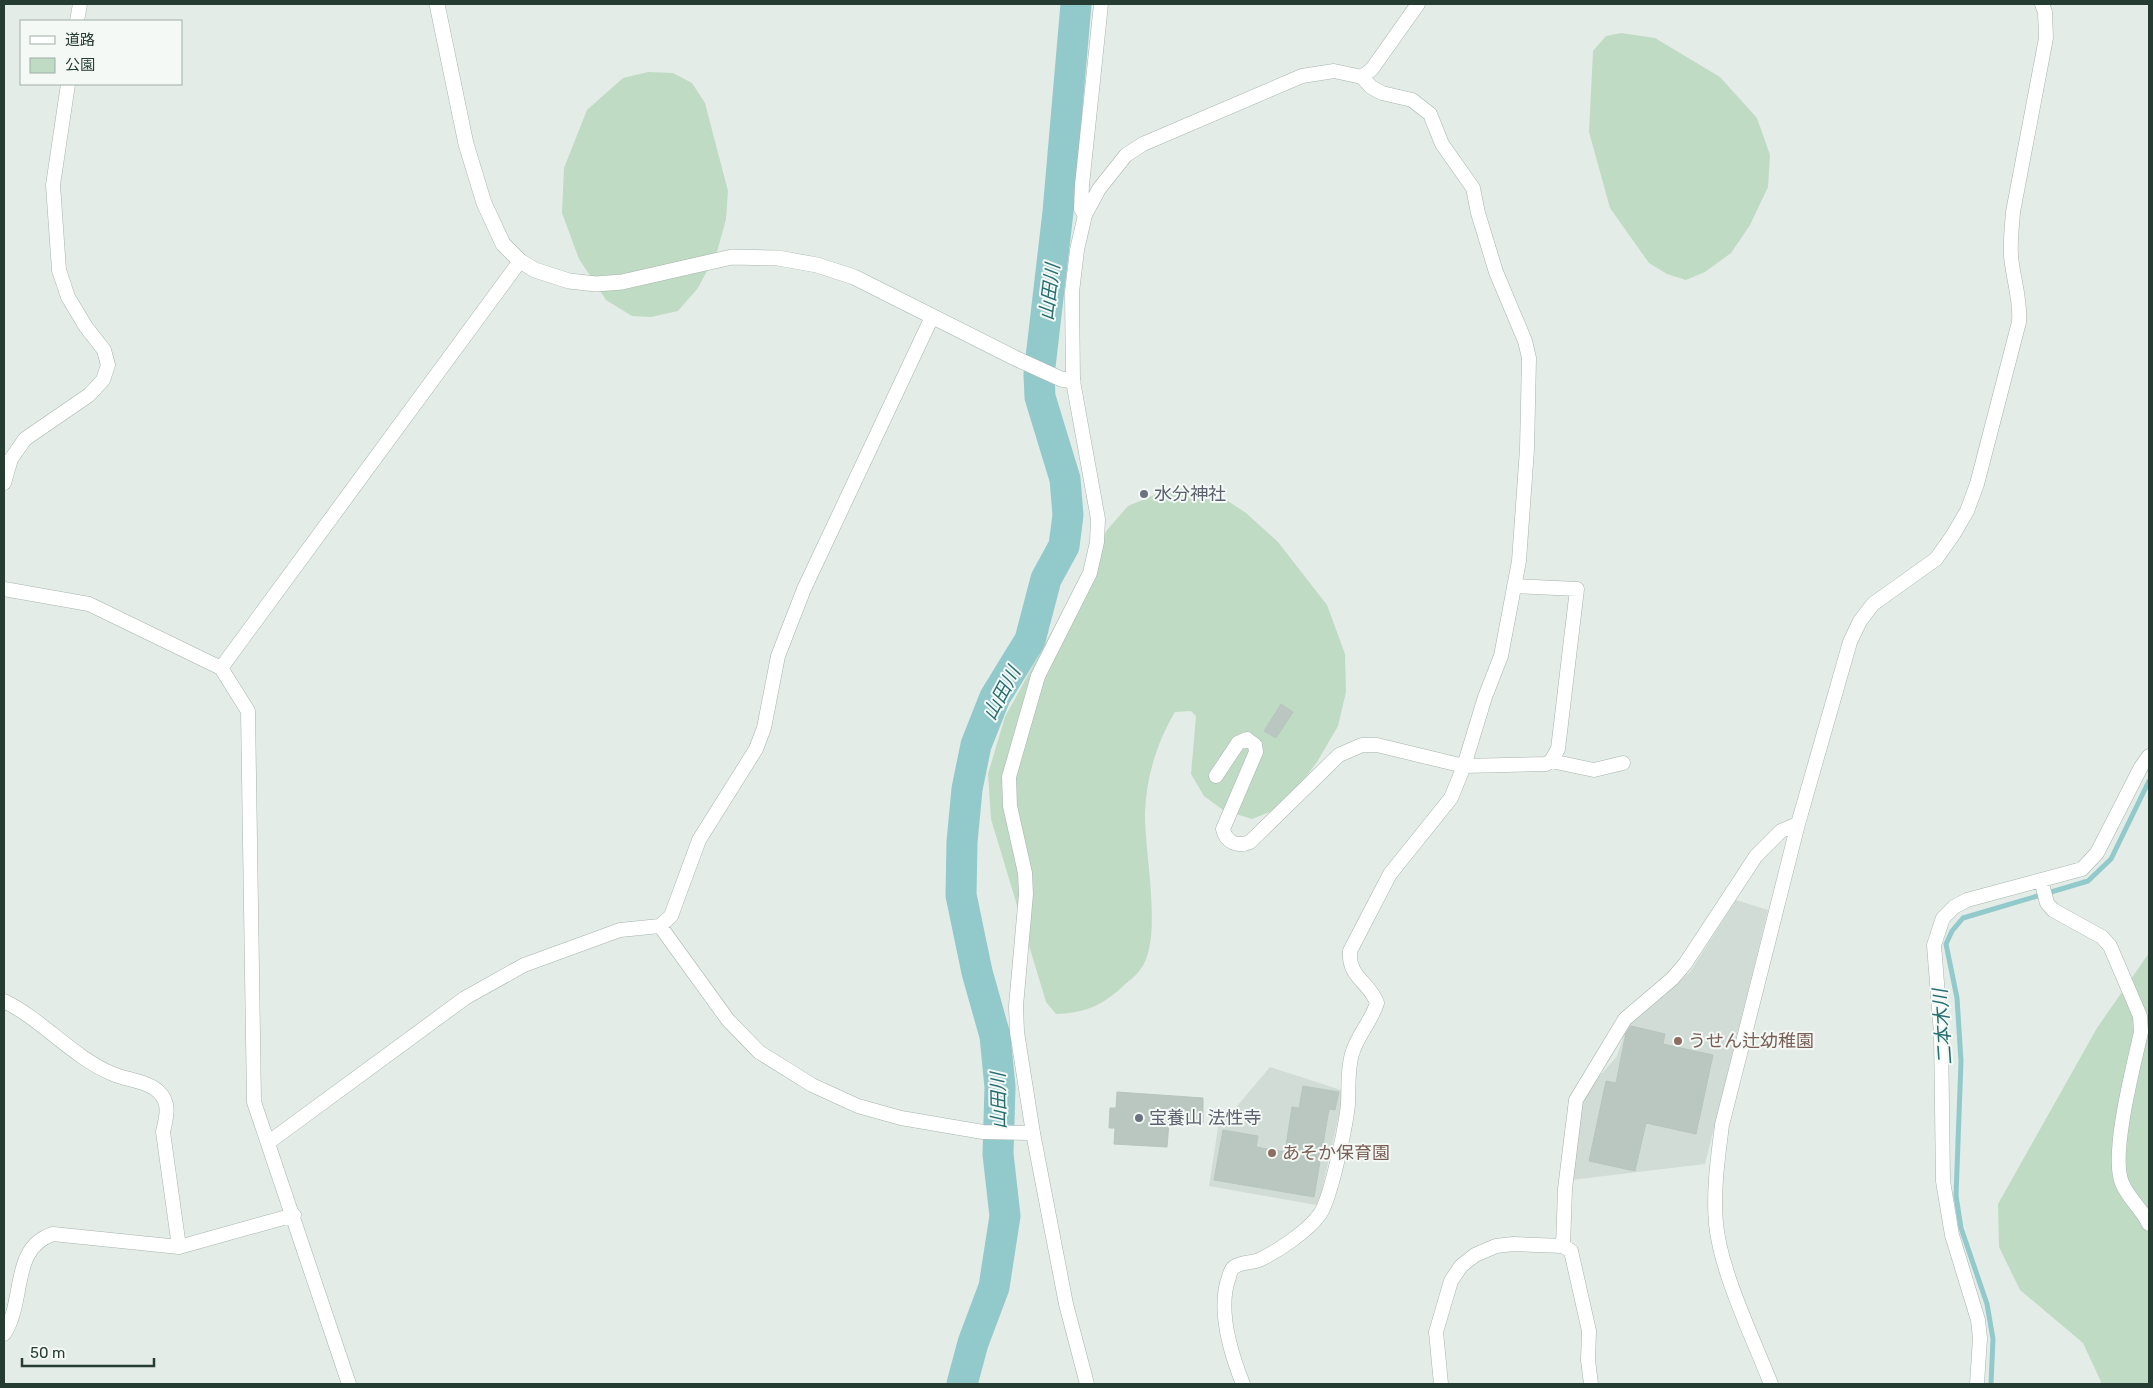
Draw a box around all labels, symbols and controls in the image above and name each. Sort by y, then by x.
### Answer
legend [20,20,182,85]
text: 道路 [65,31,95,49]
text: 公園 [65,56,95,74]
water label: 山田川 [1035,260,1065,322]
place label: 水分神社 [1154,483,1226,505]
marker: 水分神社 [1138,488,1150,500]
water label: 山田川 [978,661,1026,724]
water label: 二本木川 [1928,986,1957,1066]
place label: うせん辻幼稚園 [1688,1030,1814,1052]
marker: うせん辻幼稚園 [1672,1035,1684,1047]
water label: 山田川 [986,1070,1010,1130]
place label: 宝養山 法性寺 [1149,1107,1261,1129]
marker: 宝養山 法性寺 [1133,1112,1145,1124]
place label: あそか保育園 [1282,1142,1390,1164]
marker: あそか保育園 [1266,1147,1278,1159]
scale bar [22,1336,155,1368]
text: 50 m [30,1344,65,1362]

